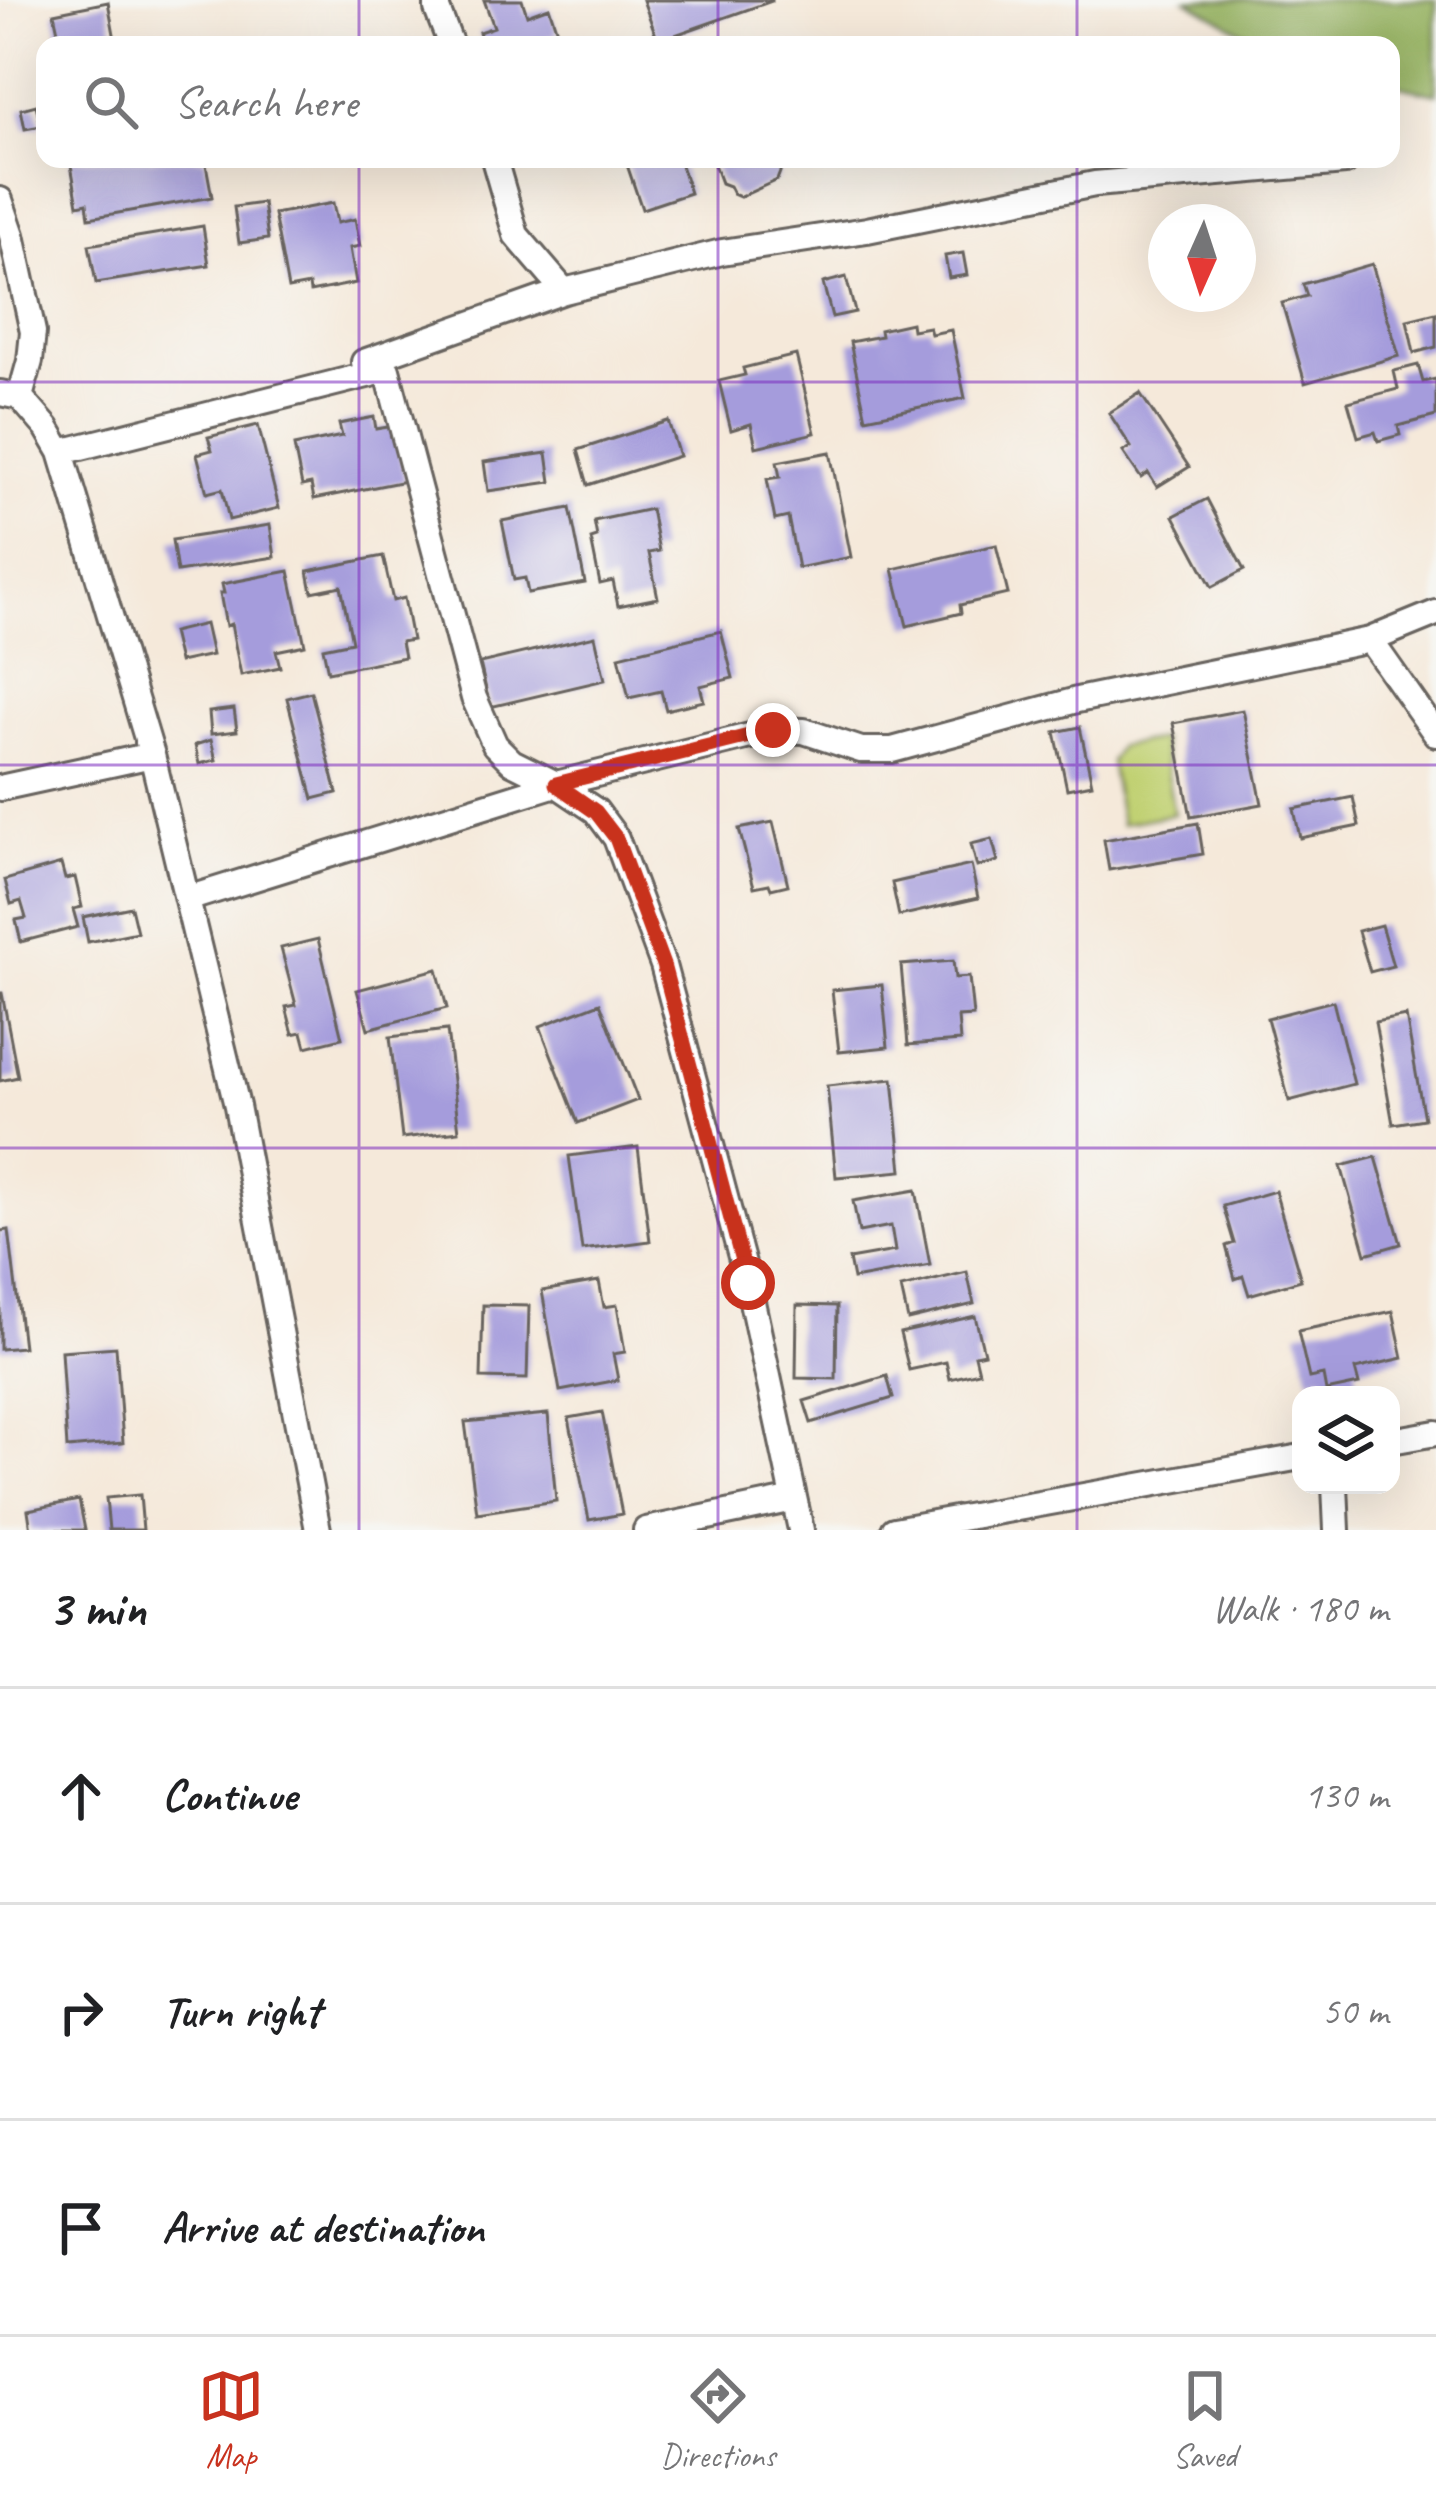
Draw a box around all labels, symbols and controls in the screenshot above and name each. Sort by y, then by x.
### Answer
search box [36,36,1400,168]
icon: search [78,69,144,135]
text: Search here [174,74,357,131]
north arrow [1148,204,1256,312]
route end [746,703,800,757]
route start [721,1256,775,1310]
map controls [1292,1386,1400,1494]
button: layers [1292,1386,1400,1494]
text: 3 min [48,1576,146,1640]
text: Walk · 180 m [1212,1584,1388,1633]
icon: ahead [48,1763,114,1829]
text: Continue [162,1767,296,1824]
text: 130 m [1304,1771,1388,1820]
icon: right [48,1979,114,2045]
text: Turn right [162,1983,320,2040]
text: 50 m [1322,1987,1388,2036]
icon: arrive [48,2195,114,2261]
text: Arrive at destination [162,2199,484,2256]
tab: Map [198,2363,264,2477]
tab: Directions [661,2363,775,2477]
tab: Saved [1172,2363,1238,2477]

